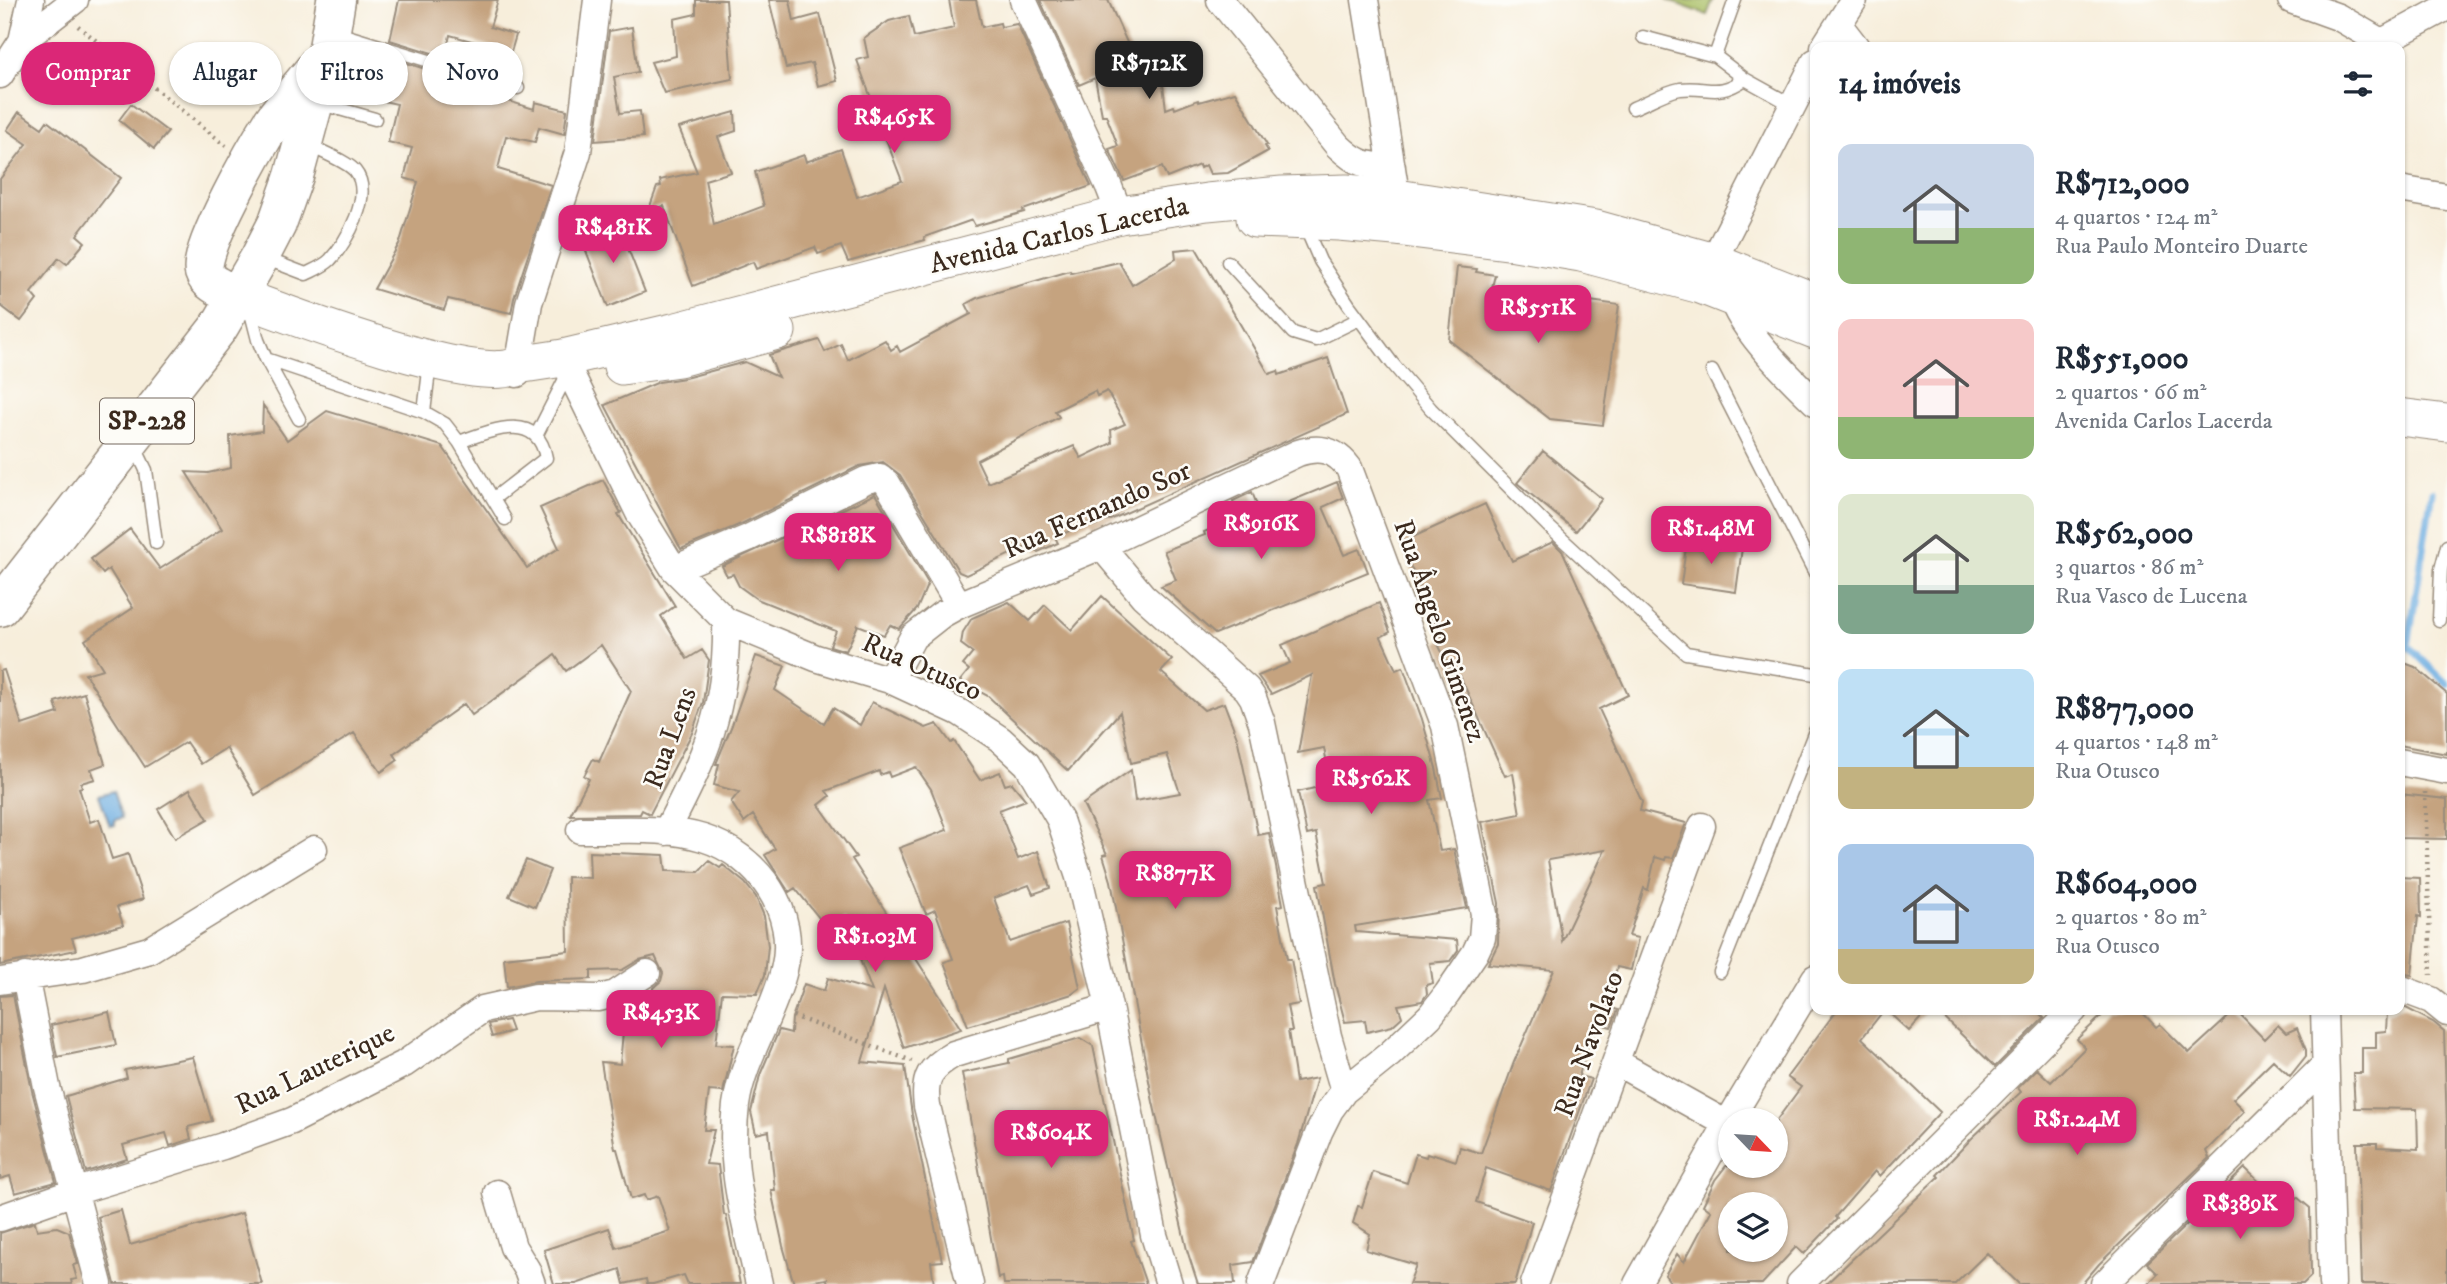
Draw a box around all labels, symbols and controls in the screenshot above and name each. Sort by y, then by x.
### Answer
chip: Comprar [21,42,155,105]
chip: Alugar [169,42,282,105]
chip: Filtros [296,42,408,105]
chip: Novo [422,42,523,105]
pin: R$712K [1092,42,1206,101]
text: R$712K [1111,49,1187,78]
icon: filters [2339,65,2377,103]
text: 14 imóveis [1838,66,1961,103]
pin: R$465K [837,96,951,155]
text: R$465K [854,103,934,132]
text: R$712,000 [2055,166,2190,203]
icon: home [1894,172,1978,256]
street label: Avenida Carlos Lacerda [926,188,1192,282]
text: 4 quartos · 124 m² [2055,203,2218,232]
pin: R$481K [556,205,670,265]
text: R$481K [574,213,652,242]
text: Rua Paulo Monteiro Duarte [2055,232,2308,261]
pin: R$551K [1481,286,1595,345]
text: R$551K [1500,293,1576,322]
text: R$551,000 [2055,341,2189,378]
icon: home [1894,347,1978,431]
text: 2 quartos · 66 m² [2055,378,2207,407]
road number: SP-228 [100,398,194,444]
text: Avenida Carlos Lacerda [2055,407,2273,436]
street label: Rua Fernando Sor [998,453,1197,567]
pin: R$916K [1204,502,1318,561]
pin: R$1.48M [1646,506,1776,566]
text: R$916K [1223,509,1299,538]
pin: R$818K [781,514,895,573]
text: R$1.48M [1667,514,1755,543]
street label: Rua Ângelo Gimenez [1385,515,1495,747]
text: R$562,000 [2055,516,2193,553]
text: R$818K [800,521,876,550]
icon: home [1894,522,1978,606]
text: 3 quartos · 86 m² [2055,553,2203,582]
text: Rua Vasco de Lucena [2055,582,2248,611]
street label: Rua Otusco [857,625,987,709]
street label: Rua Lens [635,682,705,794]
text: R$877,000 [2055,691,2194,728]
icon: home [1894,697,1978,781]
text: 4 quartos · 148 m² [2055,728,2218,757]
pin: R$562K [1314,756,1428,816]
text: Rua Otusco [2055,757,2160,786]
text: R$562K [1332,764,1410,793]
pin: R$877K [1118,852,1232,911]
text: R$877K [1135,859,1215,888]
text: R$604,000 [2055,866,2198,903]
icon: home [1894,872,1978,956]
text: 2 quartos · 80 m² [2055,903,2207,932]
pin: R$1.03M [810,914,940,974]
text: R$1.03M [833,922,917,951]
text: Rua Otusco [2055,932,2160,961]
street label: Rua Navolato [1546,966,1632,1122]
pin: R$453K [604,990,718,1050]
text: R$453K [622,998,700,1027]
street label: Rua Lauterique [230,1015,400,1123]
pin: R$1.24M [2012,1098,2142,1157]
text: R$1.24M [2033,1105,2121,1134]
north arrow [1718,1108,1788,1178]
map controls [1718,1108,1788,1262]
pin: R$604K [994,1110,1108,1170]
text: R$604K [1010,1118,1092,1147]
pin: R$389K [2183,1182,2297,1241]
text: R$389K [2202,1189,2278,1218]
button: layers [1718,1192,1788,1262]

